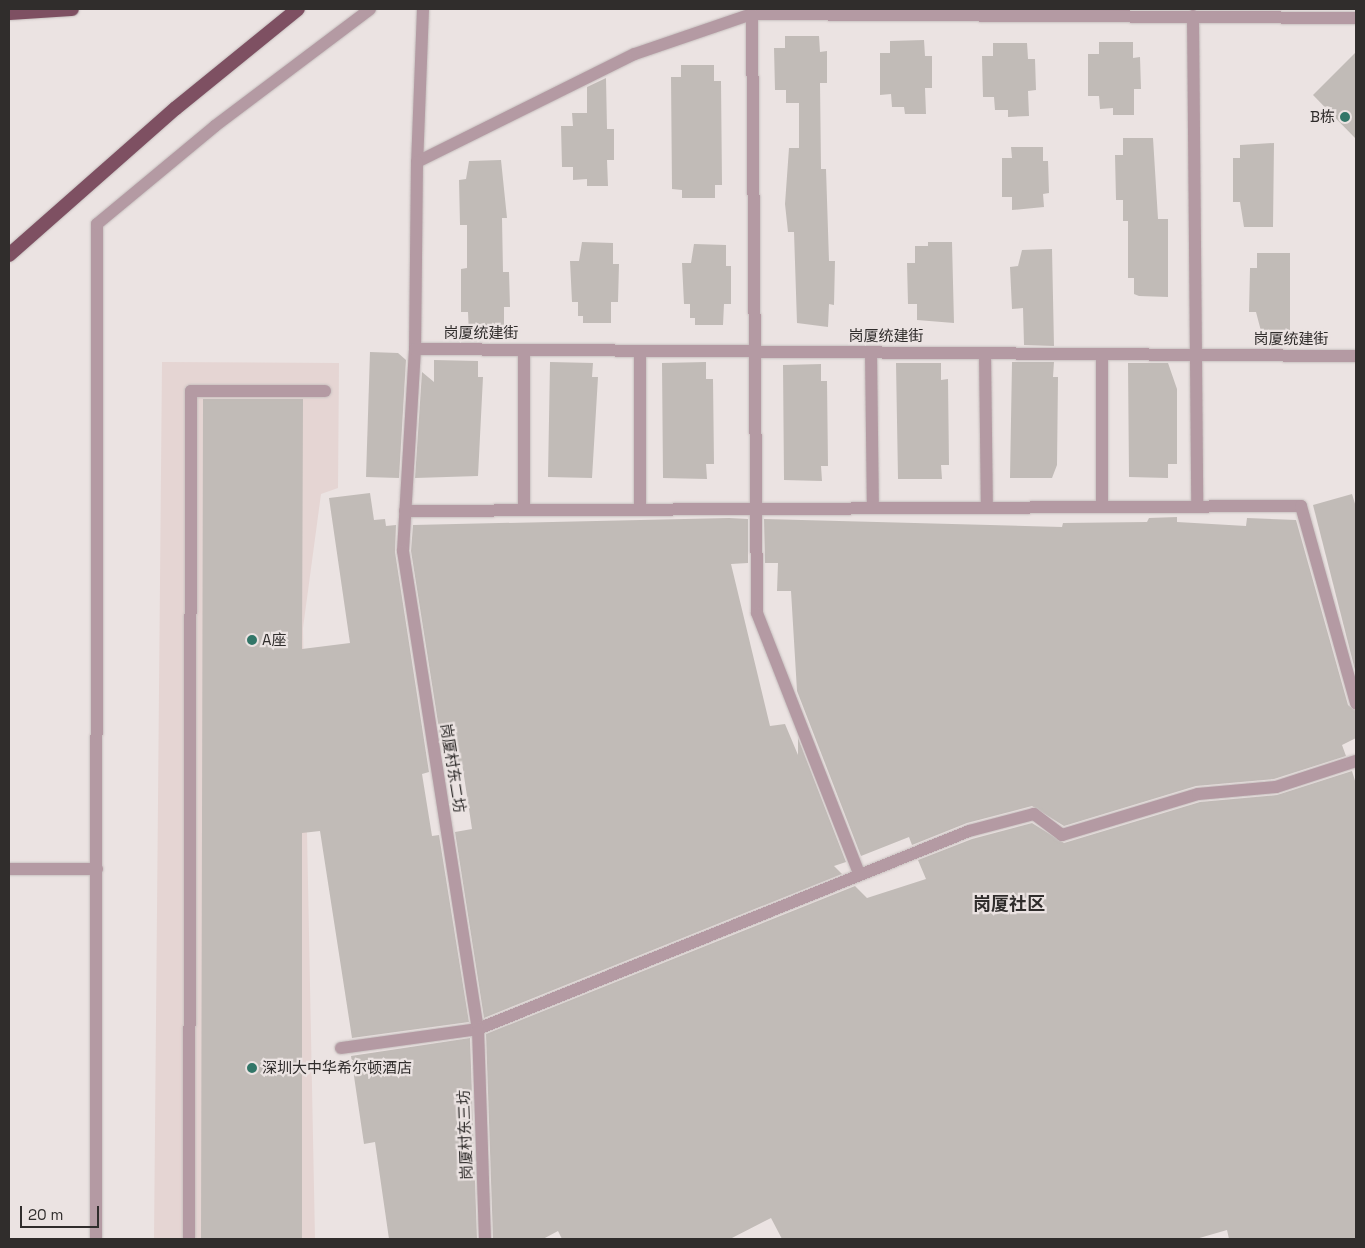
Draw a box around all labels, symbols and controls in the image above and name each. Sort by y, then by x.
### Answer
place label: B栋 [1310,108,1335,126]
marker: B栋 [1339,111,1351,123]
street label: 岗厦统建街 [444,324,518,342]
street label: 岗厦统建街 [849,327,923,345]
street label: 岗厦统建街 [1254,330,1328,348]
place label: A座 [262,631,286,649]
marker: A座 [246,634,258,646]
street label: 岗厦村东二坊 [437,722,469,814]
district label: 岗厦社区 [973,893,1045,915]
place label: 深圳大中华希尔顿酒店 [262,1059,412,1077]
marker: 深圳大中华希尔顿酒店 [246,1062,258,1074]
street label: 岗厦村东三坊 [454,1090,476,1180]
scale bar [22,1196,101,1228]
text: 20 m [28,1205,63,1224]

